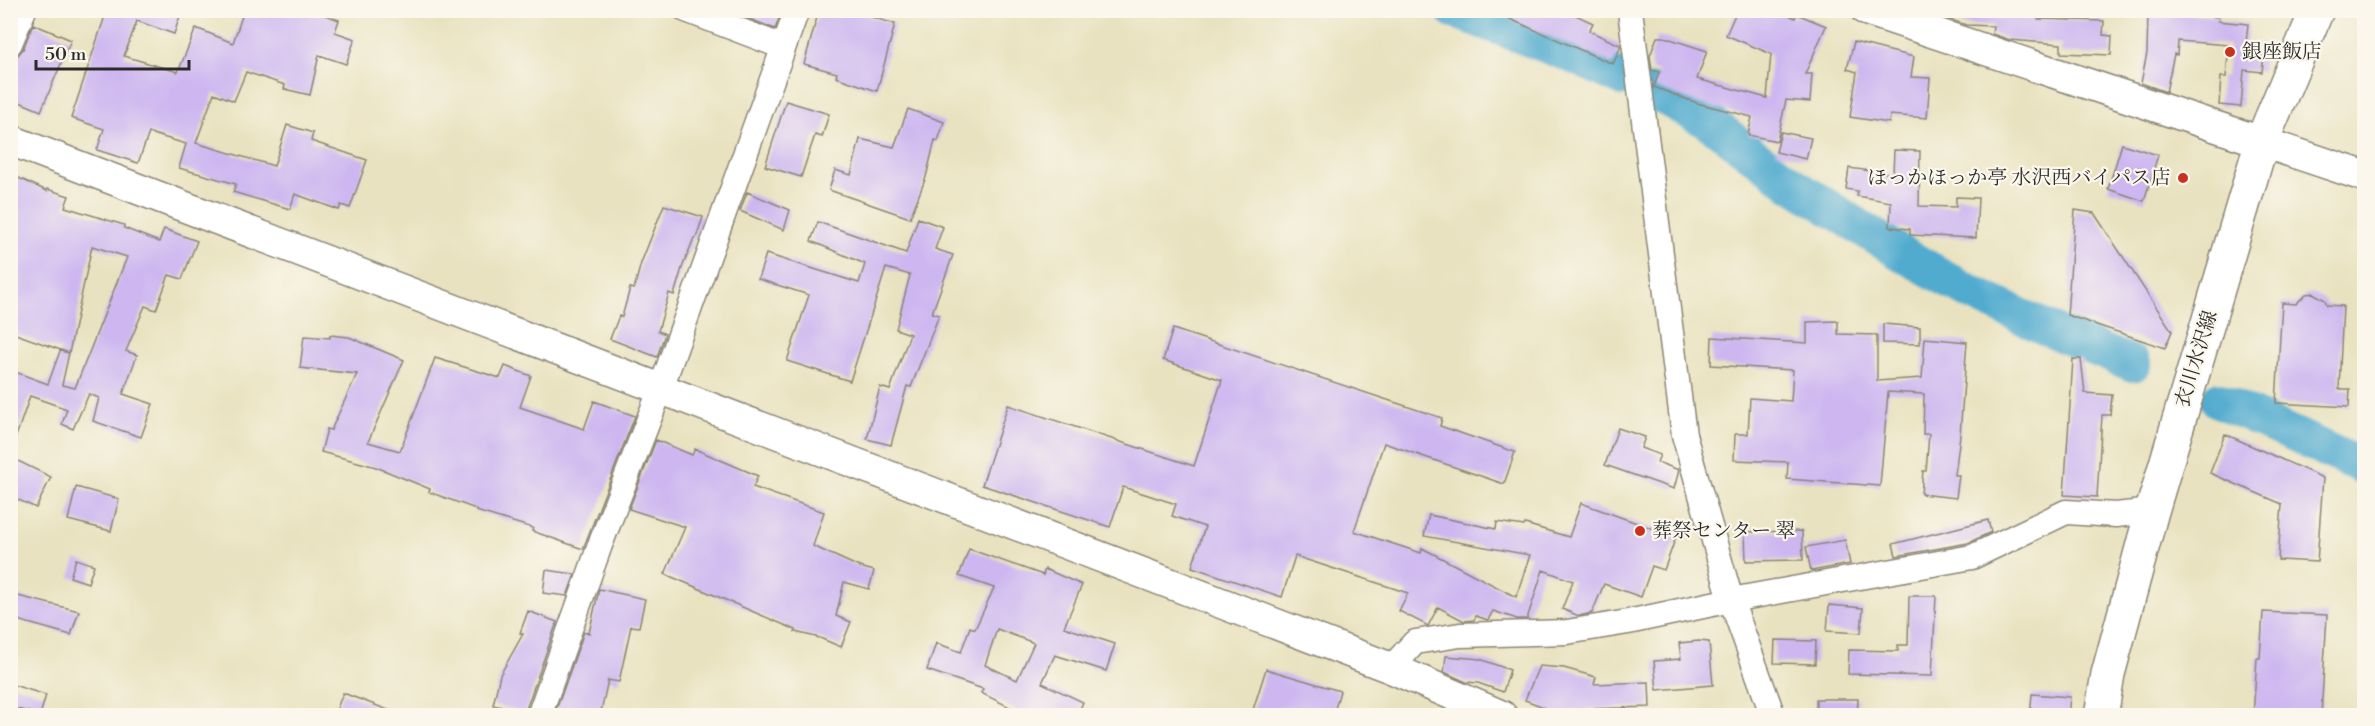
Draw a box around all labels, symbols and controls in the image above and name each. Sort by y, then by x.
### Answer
scale bar [36,33,189,71]
place label: 銀座飯店 [2242,40,2322,65]
text: 50 m [45,43,87,66]
marker: 銀座飯店 [2223,45,2237,59]
place label: ほっかほっか亭 水沢西バイパス店 [1867,166,2171,191]
marker: ほっかほっか亭 水沢西バイパス店 [2176,171,2190,185]
street label: 衣川水沢線 [2170,308,2224,410]
place label: 葬祭センター 翠 [1652,519,1795,544]
marker: 葬祭センター 翠 [1633,524,1647,538]

